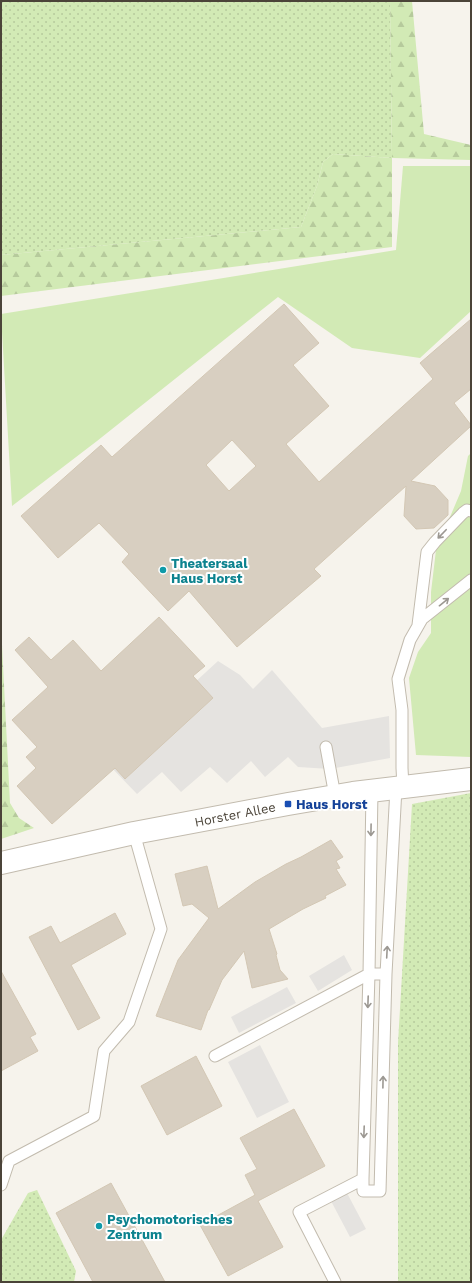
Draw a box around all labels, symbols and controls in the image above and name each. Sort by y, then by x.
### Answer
one-way arrow [437,529,447,539]
place label: Theatersaal Haus Horst [171,556,248,586]
marker: Theatersaal Haus Horst [158,565,168,575]
one-way arrow [439,598,449,607]
place label: Haus Horst [296,797,368,812]
street label: Horster Allee [193,799,277,830]
marker: Haus Horst [283,799,293,809]
one-way arrow [367,823,375,836]
one-way arrow [383,946,390,959]
one-way arrow [364,995,372,1008]
one-way arrow [379,1076,387,1089]
one-way arrow [360,1125,368,1138]
place label: Psychomotorisches Zentrum [107,1212,233,1242]
marker: Psychomotorisches Zentrum [94,1221,104,1231]

